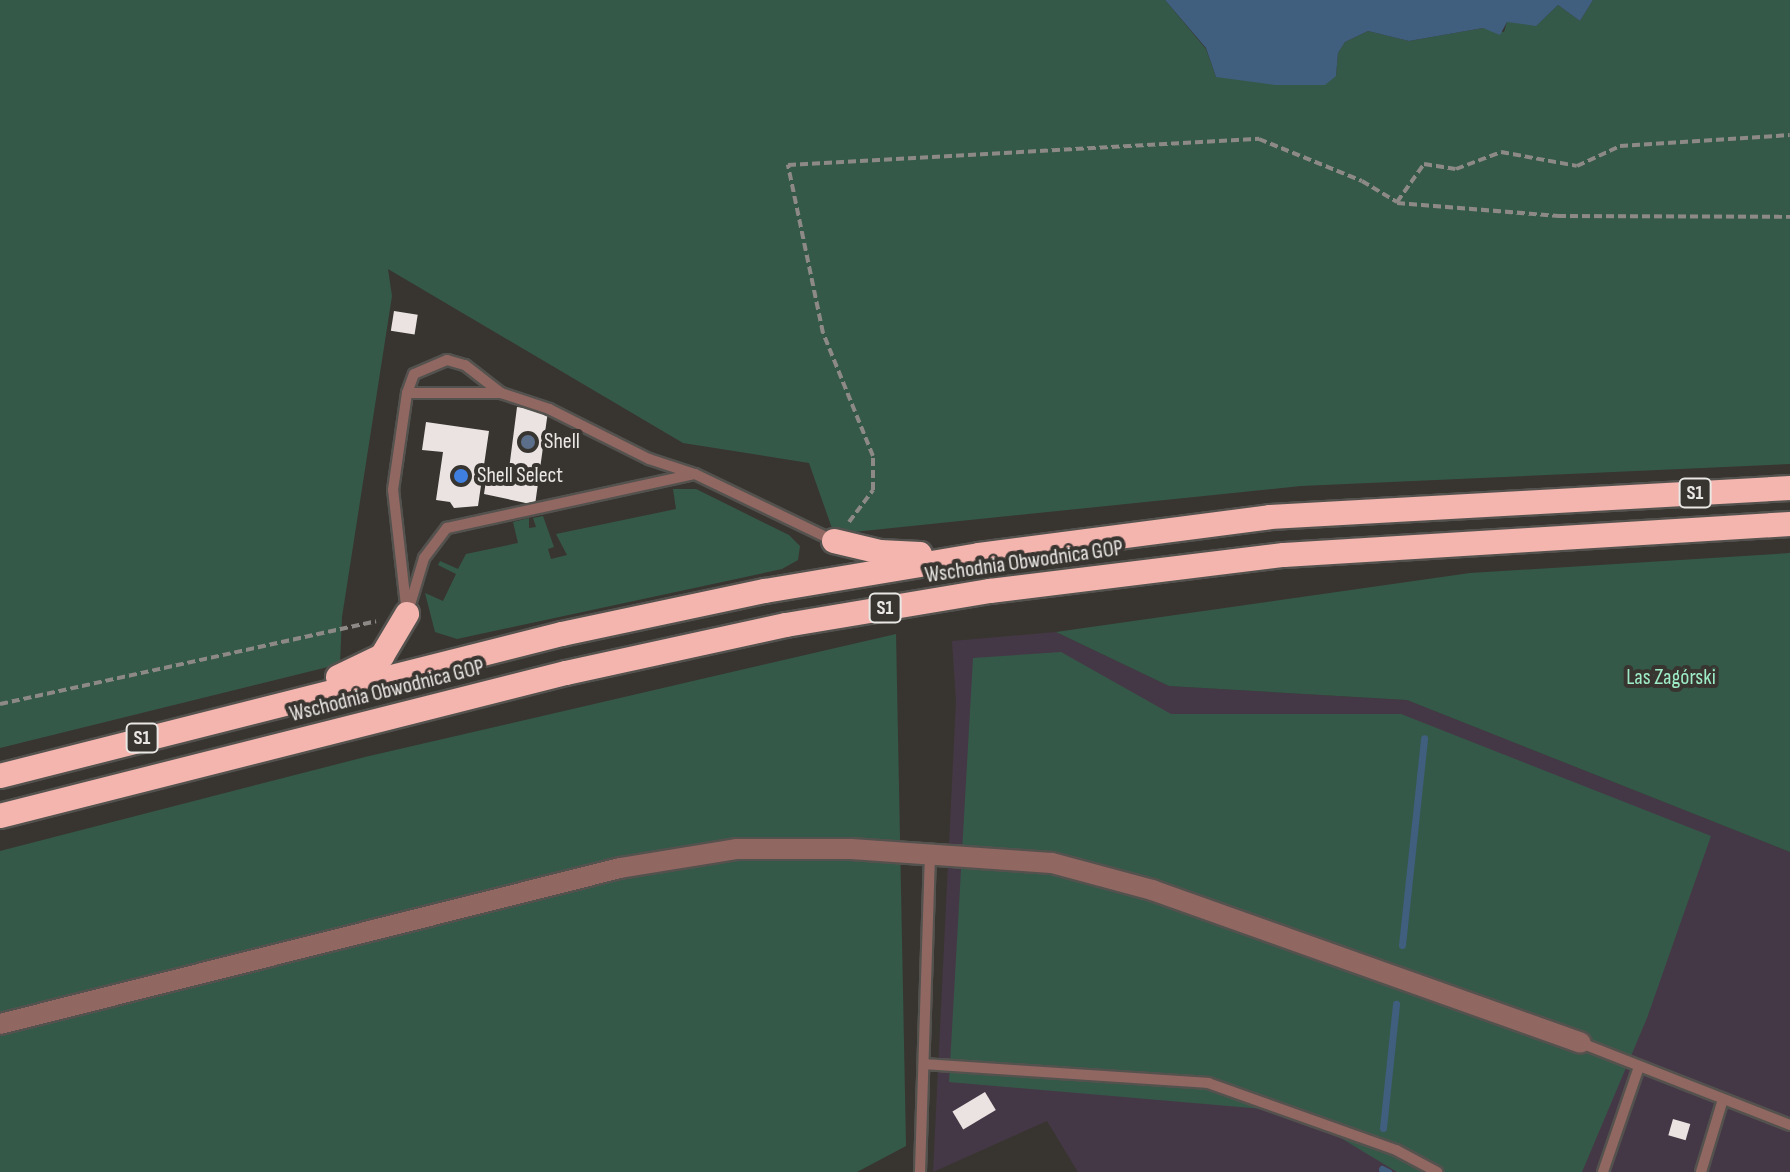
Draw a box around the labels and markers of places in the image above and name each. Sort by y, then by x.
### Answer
place label: Shell [544,429,580,455]
marker: Shell [519,433,537,451]
place label: Shell Select [477,463,563,489]
marker: Shell Select [452,467,470,485]

